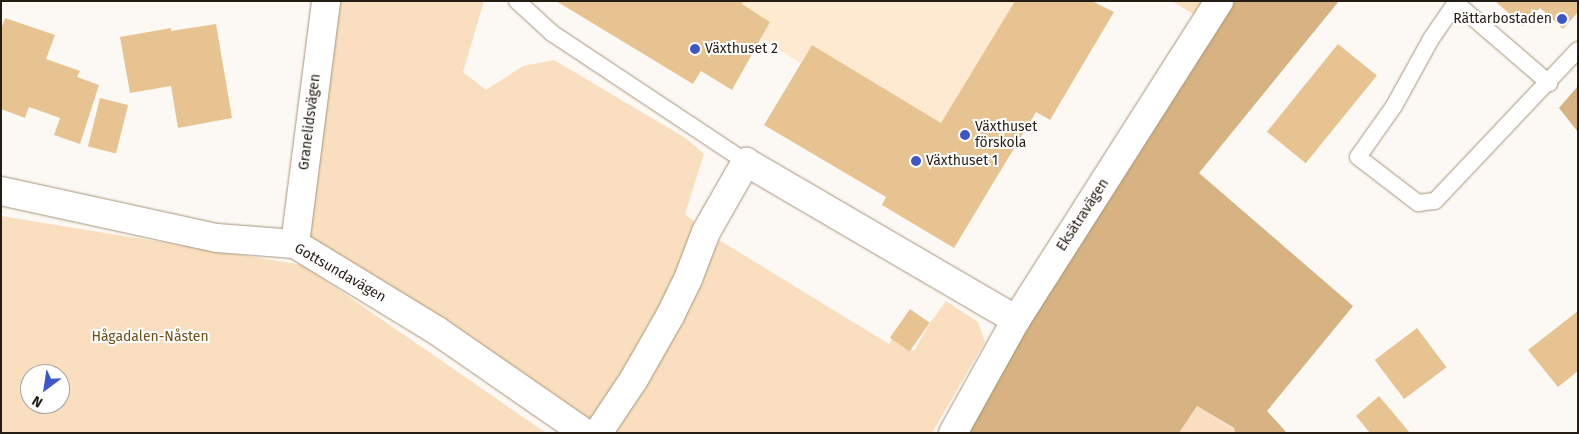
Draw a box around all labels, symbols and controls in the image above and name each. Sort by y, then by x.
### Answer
place label: Rättarbostaden [1453,11,1552,27]
marker: Rättarbostaden [1556,13,1568,25]
place label: Växthuset 2 [705,41,778,57]
marker: Växthuset 2 [689,43,701,55]
street label: Granelidsvägen [296,73,324,171]
place label: Växthuset förskola [975,119,1037,152]
marker: Växthuset förskola [959,129,971,141]
place label: Växthuset 1 [926,153,998,169]
marker: Växthuset 1 [910,155,922,167]
street label: Eksätravägen [1053,176,1113,254]
street label: Gottsundavägen [291,240,389,306]
park label: Hågadalen-Nåsten [91,329,209,345]
north arrow [20,364,70,414]
text: N [29,392,46,411]

